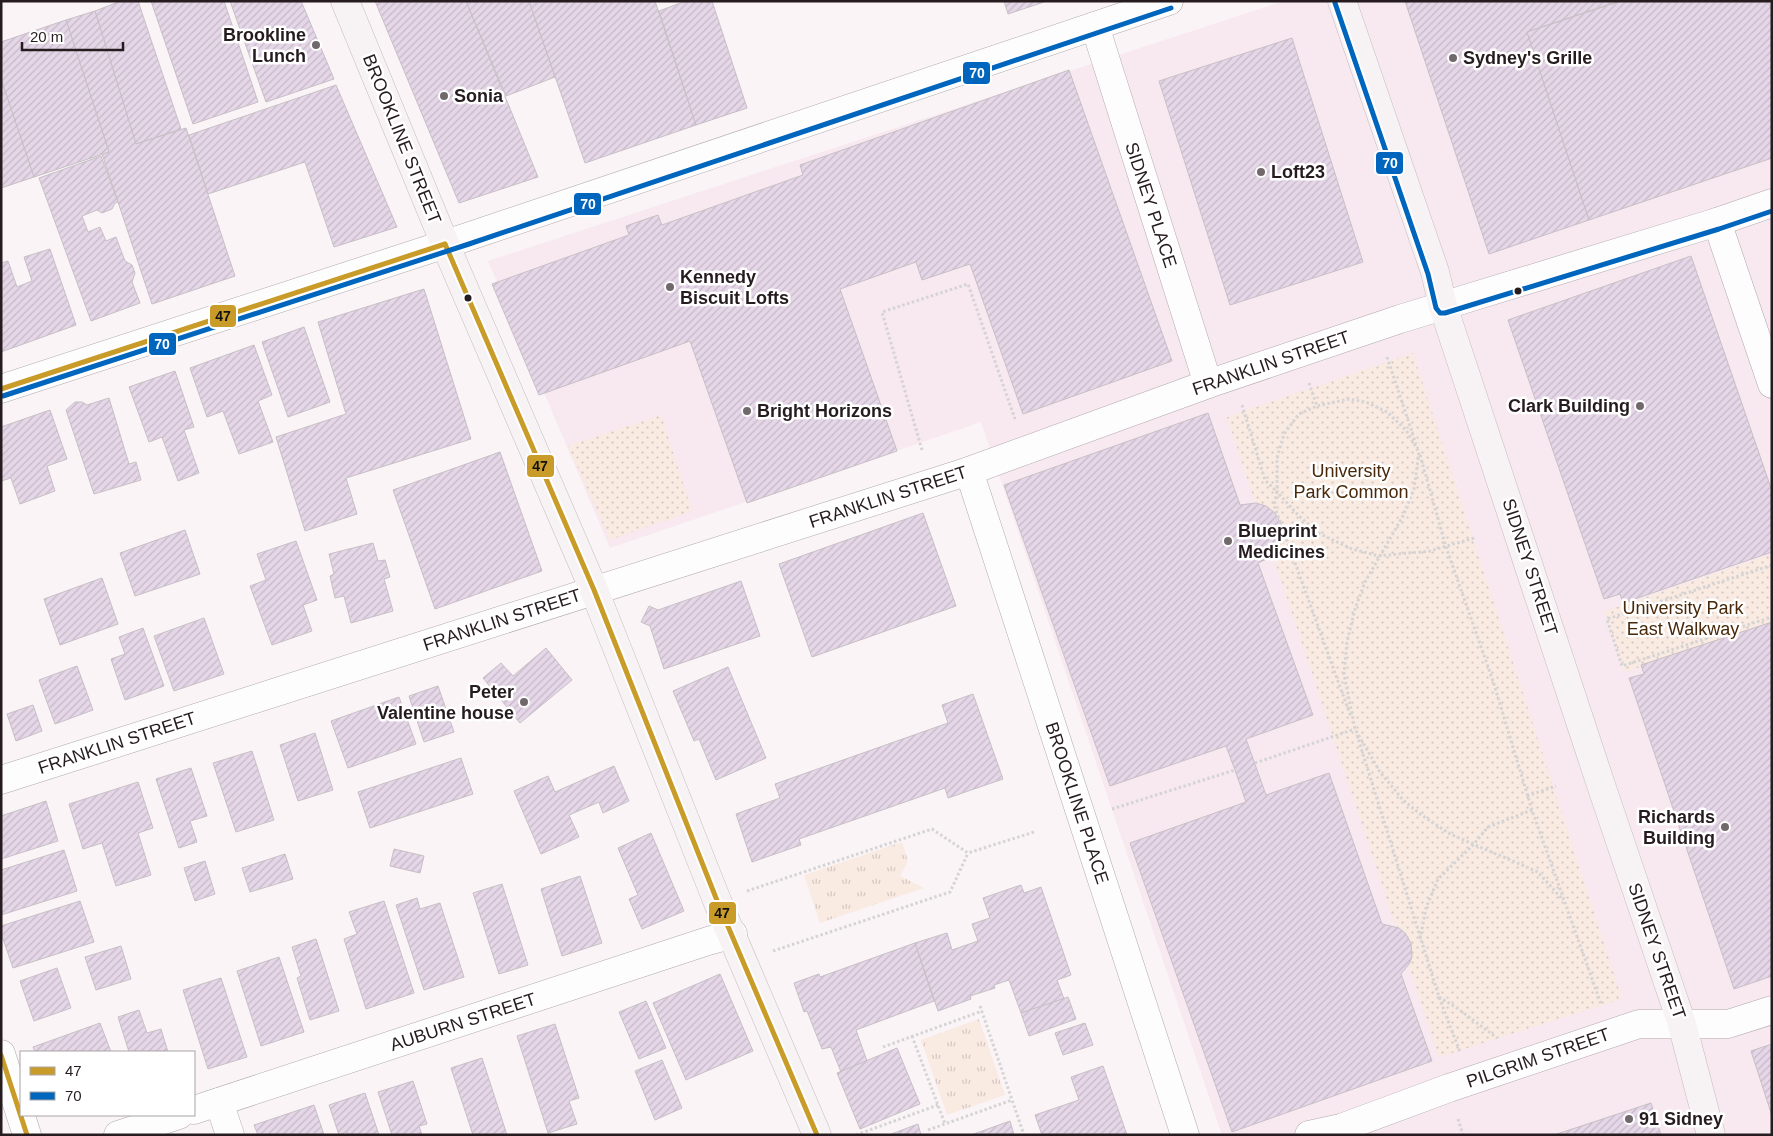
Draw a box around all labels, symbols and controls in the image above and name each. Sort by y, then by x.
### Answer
scale bar [22,20,124,52]
place label: Brookline Lunch [223,25,306,66]
text: 20 m [30,28,63,45]
marker: Brookline Lunch [310,39,322,51]
place label: Sydney's Grille [1463,48,1592,68]
street label: BROOKLINE STREET [359,51,445,227]
marker: Sydney's Grille [1447,52,1459,64]
line badge: 70 [962,61,991,85]
text: 70 [969,65,985,81]
place label: Sonia [454,86,504,106]
marker: Sonia [438,90,450,102]
street label: SIDNEY PLACE [1121,140,1181,270]
line badge: 70 [1375,151,1404,175]
text: 70 [1382,155,1398,171]
place label: Loft23 [1271,162,1325,182]
marker: Loft23 [1255,166,1267,178]
line badge: 70 [573,192,602,216]
text: 70 [580,196,596,212]
place label: Kennedy Biscuit Lofts [680,267,789,308]
marker: Kennedy Biscuit Lofts [664,281,676,293]
unlabelled marker [1513,286,1523,296]
unlabelled marker [463,293,473,303]
line badge: 47 [209,304,237,328]
text: 47 [215,308,231,324]
street label: FRANKLIN STREET [1190,327,1352,399]
line badge: 70 [148,332,177,356]
text: 70 [154,336,170,352]
place label: Clark Building [1508,396,1630,416]
marker: Clark Building [1634,400,1646,412]
place label: Bright Horizons [757,401,892,421]
marker: Bright Horizons [741,405,753,417]
line badge: 47 [526,454,555,478]
text: 47 [532,458,548,474]
park label: University Park Common [1293,461,1409,502]
street label: FRANKLIN STREET [806,462,970,532]
street label: SIDNEY STREET [1498,496,1562,638]
place label: Blueprint Medicines [1238,521,1325,562]
marker: Blueprint Medicines [1222,535,1234,547]
street label: FRANKLIN STREET [420,585,584,655]
park label: University Park East Walkway [1622,598,1745,639]
place label: Peter Valentine house [377,682,514,723]
marker: Peter Valentine house [518,696,530,708]
street label: FRANKLIN STREET [35,708,199,778]
street label: BROOKLINE PLACE [1041,720,1113,886]
place label: Richards Building [1638,807,1715,848]
marker: Richards Building [1719,821,1731,833]
street label: SIDNEY STREET [1624,880,1690,1022]
line badge: 47 [708,901,737,925]
text: 47 [714,905,730,921]
street label: AUBURN STREET [388,989,538,1055]
street label: PILGRIM STREET [1464,1024,1612,1092]
legend [20,1051,195,1116]
text: 47 [65,1062,82,1079]
text: 70 [65,1087,82,1104]
place label: 91 Sidney [1639,1109,1723,1129]
marker: 91 Sidney [1623,1113,1635,1125]

